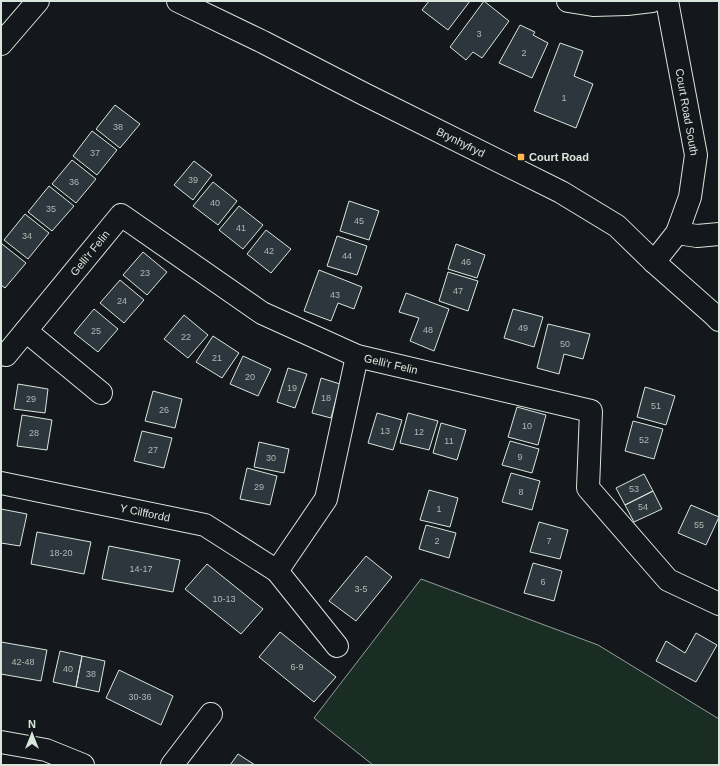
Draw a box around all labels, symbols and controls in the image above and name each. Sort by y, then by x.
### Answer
house number: 3 [476,29,482,39]
house number: 2 [521,48,527,58]
street label: Court Road South [673,68,701,156]
house number: 1 [561,93,567,103]
house number: 38 [113,122,123,132]
street label: Brynhyfryd [434,125,487,159]
house number: 37 [90,148,100,158]
place label: Court Road [529,151,589,163]
marker: Court Road [516,152,526,162]
house number: 39 [188,175,198,185]
house number: 36 [69,177,79,187]
house number: 40 [210,198,220,208]
house number: 35 [46,204,56,214]
house number: 45 [354,216,364,226]
house number: 41 [236,223,246,233]
street label: Gelli'r Felin [68,228,112,278]
house number: 34 [22,231,32,241]
house number: 42 [264,246,274,256]
house number: 44 [342,251,352,261]
house number: 46 [461,257,471,267]
house number: 23 [140,268,150,278]
house number: 47 [453,286,463,296]
house number: 43 [330,290,340,300]
house number: 24 [117,296,127,306]
house number: 49 [518,323,528,333]
house number: 48 [423,325,433,335]
house number: 25 [91,326,101,336]
house number: 22 [181,332,191,342]
house number: 50 [560,339,570,349]
street label: Gelli'r Felin [363,352,419,376]
house number: 21 [212,353,222,363]
house number: 20 [245,372,255,382]
house number: 19 [287,383,297,393]
house number: 18 [321,393,331,403]
house number: 29 [26,394,36,404]
house number: 51 [651,401,661,411]
house number: 26 [159,405,169,415]
house number: 10 [522,421,532,431]
house number: 13 [380,426,390,436]
house number: 12 [414,427,424,437]
house number: 28 [29,428,39,438]
house number: 52 [639,435,649,445]
house number: 11 [444,436,454,446]
house number: 27 [148,445,158,455]
house number: 9 [517,452,523,462]
house number: 30 [266,453,276,463]
house number: 29 [254,482,264,492]
house number: 53 [629,484,639,494]
house number: 8 [518,487,524,497]
street label: Y Cilffordd [119,502,171,524]
house number: 54 [638,502,648,512]
house number: 1 [436,504,442,514]
house number: 55 [694,520,704,530]
house number: 2 [434,536,440,546]
house number: 7 [546,536,552,546]
house number: 18-20 [49,548,73,558]
house number: 14-17 [129,564,153,574]
house number: 6 [540,577,546,587]
house number: 3-5 [354,584,368,594]
house number: 10-13 [212,594,236,604]
house number: 42-48 [11,657,35,667]
house number: 6-9 [290,662,304,672]
house number: 40 [63,664,73,674]
house number: 38 [86,669,96,679]
house number: 30-36 [128,692,152,702]
north arrow [12,714,52,754]
text: N [28,718,36,730]

